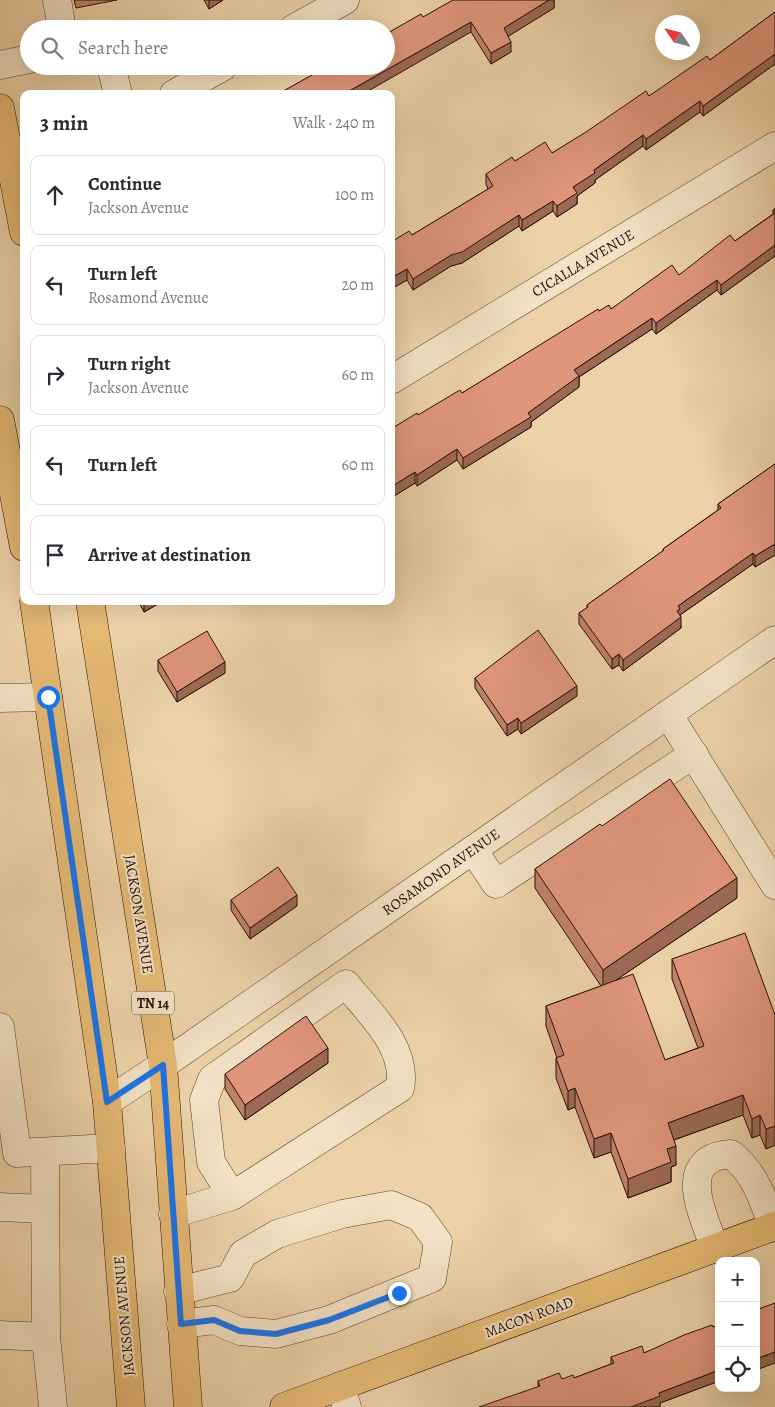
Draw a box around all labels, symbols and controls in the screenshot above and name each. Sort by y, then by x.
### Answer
north arrow [655,15,700,60]
search box [20,20,395,75]
icon: search [38,34,66,62]
text: Search here [78,35,168,61]
text: 3 min [40,109,88,137]
text: Walk · 240 m [293,112,375,134]
text: Continue [88,171,162,197]
icon: ahead [41,181,69,209]
text: 100 m [335,184,374,206]
text: Jackson Avenue [88,197,189,219]
street label: CICALLA AVENUE [528,225,638,301]
text: Turn left [88,261,157,287]
icon: left [41,271,69,299]
text: 20 m [341,274,374,296]
text: Rosamond Avenue [88,287,209,309]
text: Turn right [88,351,170,377]
icon: right [41,361,69,389]
text: 60 m [342,364,374,386]
text: Jackson Avenue [88,377,189,399]
icon: left [41,451,69,479]
text: Turn left [88,452,157,478]
text: 60 m [342,454,374,476]
icon: arrive [41,541,69,569]
text: Arrive at destination [88,542,251,568]
route start [37,686,60,709]
street label: ROSAMOND AVENUE [378,824,504,920]
street label: JACKSON AVENUE [120,853,158,975]
road number: TN 14 [132,991,174,1014]
street label: JACKSON AVENUE [109,1255,139,1377]
map controls [715,1257,760,1392]
button: + [715,1257,760,1302]
route end [388,1282,411,1305]
street label: MACON ROAD [482,1292,576,1342]
button: − [715,1302,760,1347]
button: locate [715,1347,760,1392]

